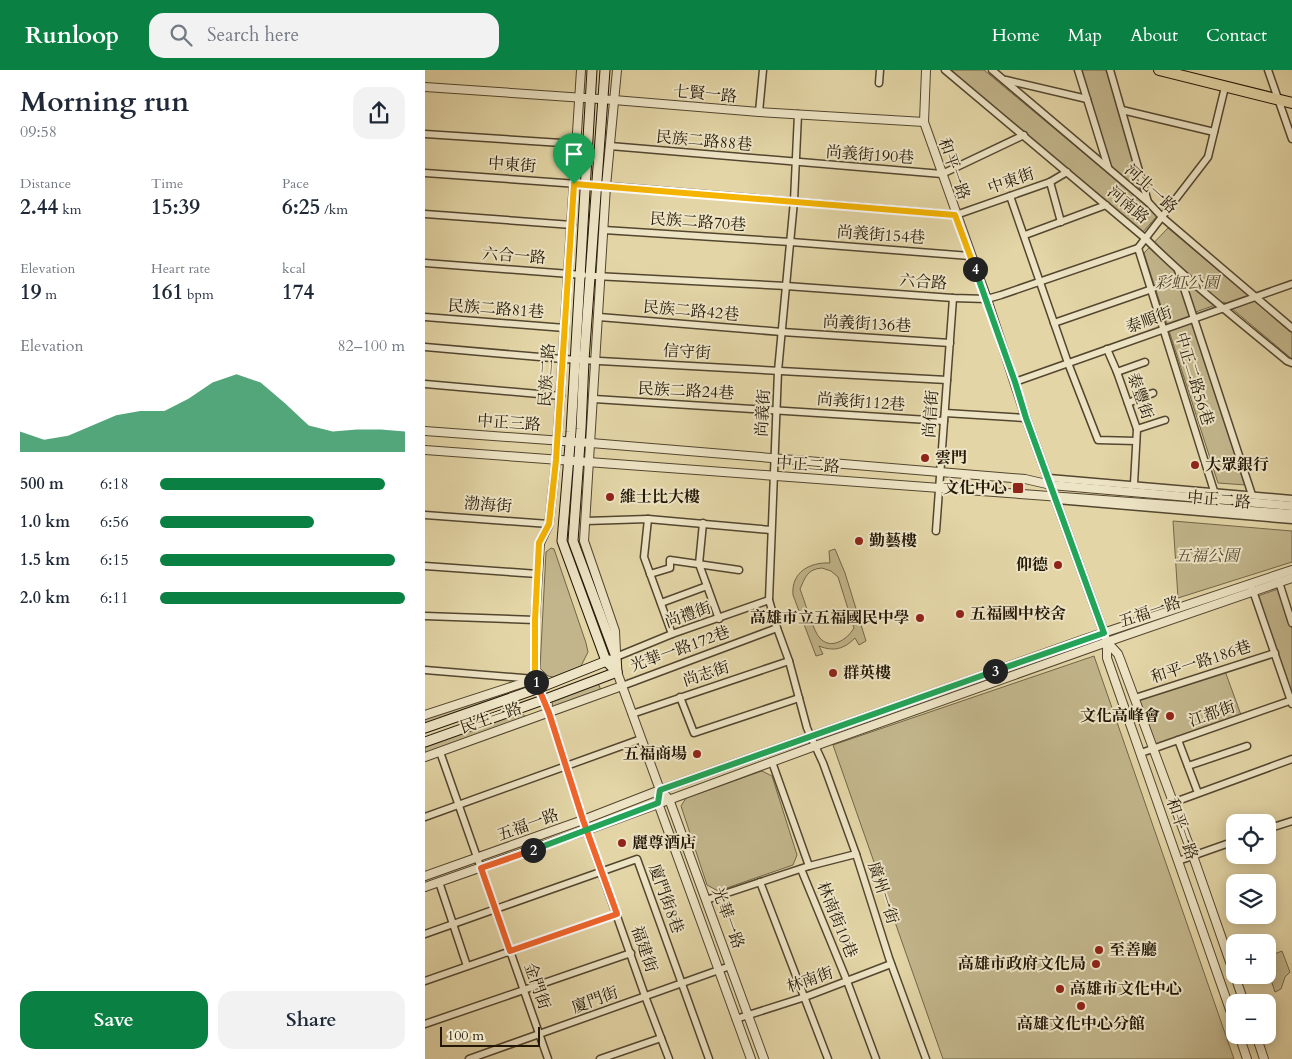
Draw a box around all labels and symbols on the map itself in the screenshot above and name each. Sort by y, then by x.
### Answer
street label: 七賢一路 [672,80,738,108]
street label: 民族二路88巷 [655,126,753,156]
pin [553,133,595,184]
street label: 和平一路 [933,135,975,203]
street label: 尚義街190巷 [825,141,915,169]
street label: 中東街 [487,152,537,178]
street label: 河北一路 [1120,159,1182,219]
street label: 中東街 [985,163,1037,199]
street label: 河南路 [1103,181,1153,229]
street label: 民族二路70巷 [649,208,747,236]
street label: 尚義街154巷 [836,221,926,249]
street label: 六合一路 [481,243,547,269]
pin: 4 [963,256,987,282]
street label: 六合路 [898,269,948,295]
park label: 彩虹公園 [1155,272,1222,294]
street label: 民族二路81巷 [447,295,545,323]
street label: 民族二路42巷 [642,296,740,326]
street label: 泰順街 [1123,301,1175,339]
street label: 尚義街136巷 [822,311,912,337]
street label: 中正二路56巷 [1169,330,1219,428]
street label: 信守街 [662,340,712,364]
street label: 民族二路 [534,342,560,408]
street label: 泰豐街 [1122,370,1158,422]
street label: 民族二路24巷 [637,377,735,405]
street label: 尚義街 [751,388,775,438]
street label: 尚義街112巷 [816,388,906,416]
street label: 尚信街 [918,389,944,439]
street label: 中正三路 [476,410,542,436]
place label: 雲門 [935,447,967,469]
street label: 中正二路 [775,452,841,478]
marker: 雲門 [919,452,931,464]
place label: 大眾銀行 [1205,454,1269,476]
marker: 大眾銀行 [1189,459,1201,471]
place label: 文化中心 [943,477,1007,499]
marker: 文化中心 [1011,481,1025,495]
place label: 維士比大樓 [620,486,700,508]
street label: 中正二路 [1186,486,1252,514]
marker: 維士比大樓 [604,491,616,503]
street label: 渤海街 [463,492,513,518]
place label: 勤藝樓 [869,530,917,552]
marker: 勤藝樓 [853,535,865,547]
park label: 五福公園 [1175,545,1242,567]
place label: 仰德 [1016,554,1048,576]
marker: 仰德 [1052,559,1064,571]
street label: 五福一路 [1116,591,1184,633]
street label: 尚禮街 [662,597,714,633]
place label: 五福國中校舍 [970,603,1066,625]
place label: 高雄市立五福國民中學 [750,607,910,629]
marker: 五福國中校舍 [954,608,966,620]
marker: 高雄市立五福國民中學 [914,612,926,624]
street label: 光華一路172巷 [627,621,733,677]
street label: 和平一路186巷 [1148,635,1254,689]
street label: 尚志街 [680,656,732,692]
pin: 3 [983,658,1007,684]
place label: 群英樓 [843,662,891,684]
marker: 群英樓 [827,667,839,679]
pin: 1 [523,670,549,694]
street label: 江都街 [1186,696,1238,732]
street label: 民生一路 [457,697,525,739]
place label: 文化高峰會 [1080,705,1160,727]
marker: 文化高峰會 [1164,710,1176,722]
place label: 五福商場 [623,743,687,765]
marker: 五福商場 [691,748,703,760]
street label: 和平一路 [1161,795,1203,863]
street label: 五福一路 [494,804,562,846]
place label: 麗尊酒店 [632,832,696,854]
marker: 麗尊酒店 [616,837,628,849]
pin: 2 [521,838,545,862]
street label: 廣州一街 [863,859,903,927]
street label: 廈門街8巷 [643,861,689,937]
street label: 林南街10巷 [812,879,862,961]
street label: 光華一路 [707,884,749,952]
street label: 福建街 [626,923,662,975]
place label: 至善廳 [1109,939,1157,961]
marker: 至善廳 [1093,944,1105,956]
place label: 高雄市政府文化局 [958,953,1086,975]
marker: 高雄市政府文化局 [1090,958,1102,970]
street label: 金門街 [519,960,555,1012]
street label: 林南街 [784,962,836,998]
place label: 高雄市文化中心 [1070,978,1182,1000]
street label: 廈門街 [569,981,621,1019]
marker: 高雄市文化中心 [1054,983,1066,995]
marker: 高雄文化中心分館 [1075,1000,1087,1012]
place label: 高雄文化中心分館 [1017,1013,1145,1035]
scale bar [440,1024,540,1047]

